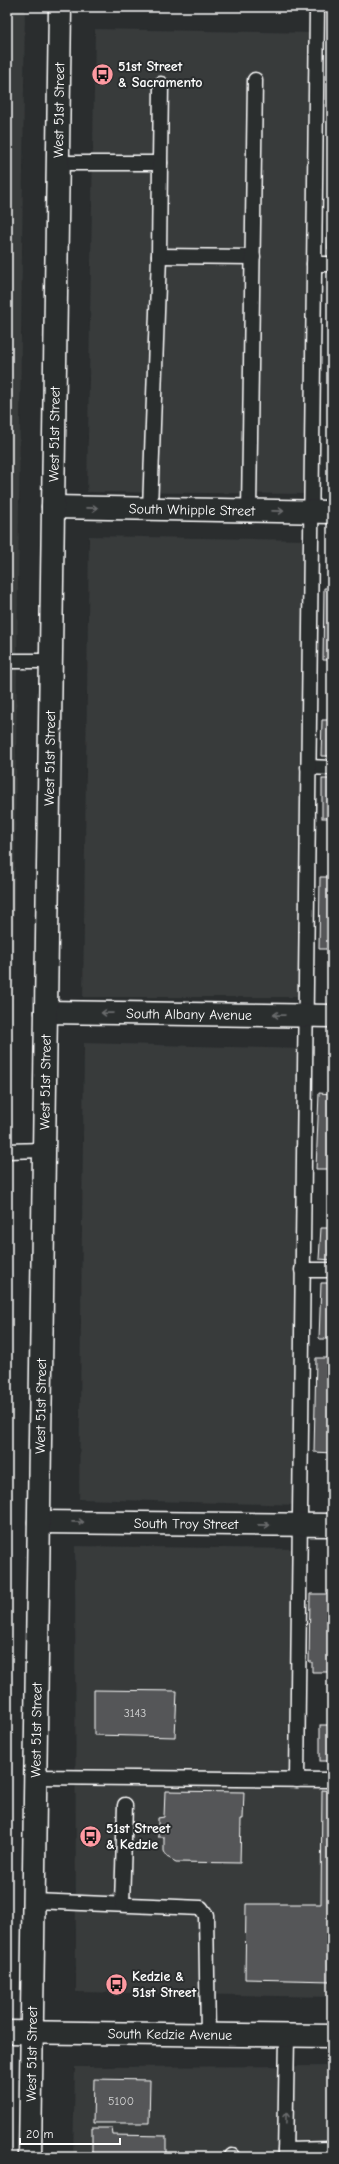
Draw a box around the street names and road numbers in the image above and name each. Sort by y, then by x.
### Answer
street label: West 51st Street [50,61,68,158]
street label: West 51st Street [45,385,64,482]
street label: South Whipple Street [129,500,256,520]
street label: West 51st Street [41,709,59,806]
street label: South Albany Avenue [126,1005,252,1024]
street label: West 51st Street [36,1033,55,1130]
street label: West 51st Street [32,1357,50,1454]
street label: South Troy Street [134,1515,239,1533]
street label: West 51st Street [27,1681,46,1778]
street label: West 51st Street [23,2005,41,2102]
street label: South Kedzie Avenue [108,2025,232,2044]

